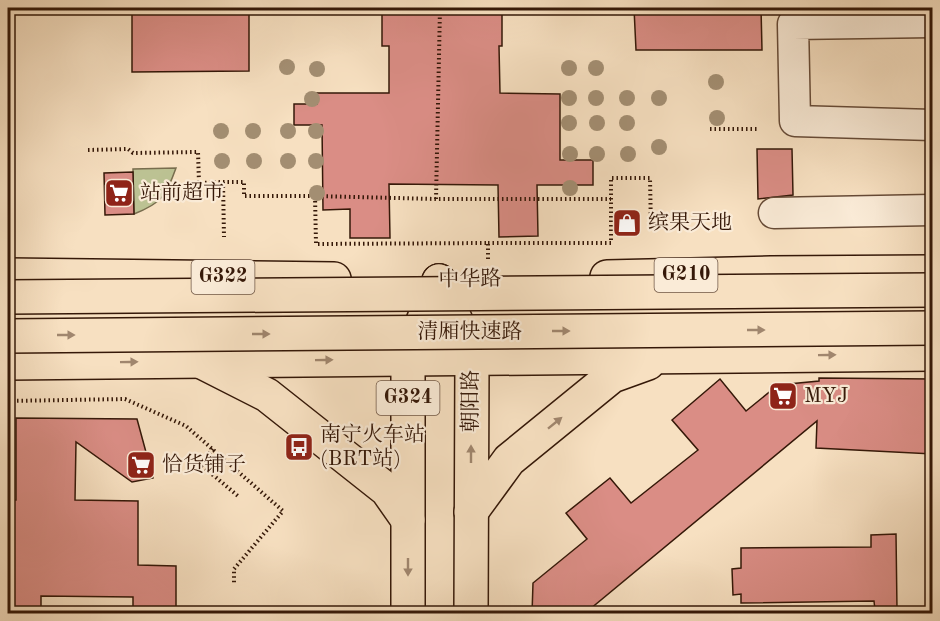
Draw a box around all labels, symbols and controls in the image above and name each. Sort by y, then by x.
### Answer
supermarket icon: 站前超市 [103,177,135,209]
place label: 站前超市 [140,181,224,204]
shop icon: 缤果天地 [611,207,643,239]
place label: 缤果天地 [648,211,732,234]
road number: G210 [654,258,718,292]
road number: G322 [192,260,254,294]
street label: 中华路 [438,267,502,291]
street label: 清厢快速路 [418,320,523,343]
one-way arrow [746,325,765,334]
one-way arrow [551,326,570,336]
one-way arrow [251,329,270,338]
one-way arrow [56,330,75,340]
one-way arrow [818,350,837,360]
one-way arrow [314,355,333,365]
one-way arrow [119,357,138,367]
street label: 朝阳路 [459,370,482,433]
supermarket icon: MYJ [767,380,799,412]
road number: G324 [376,381,440,415]
place label: MYJ [804,386,848,407]
one-way arrow [547,418,562,430]
place label: 南宁火车站 (BRT站) [320,423,425,470]
bus stop icon: 南宁火车站 (BRT站) [283,431,315,463]
one-way arrow [466,444,476,463]
supermarket icon: 恰货铺子 [125,449,157,481]
place label: 恰货铺子 [162,453,246,476]
one-way arrow [403,557,413,576]

